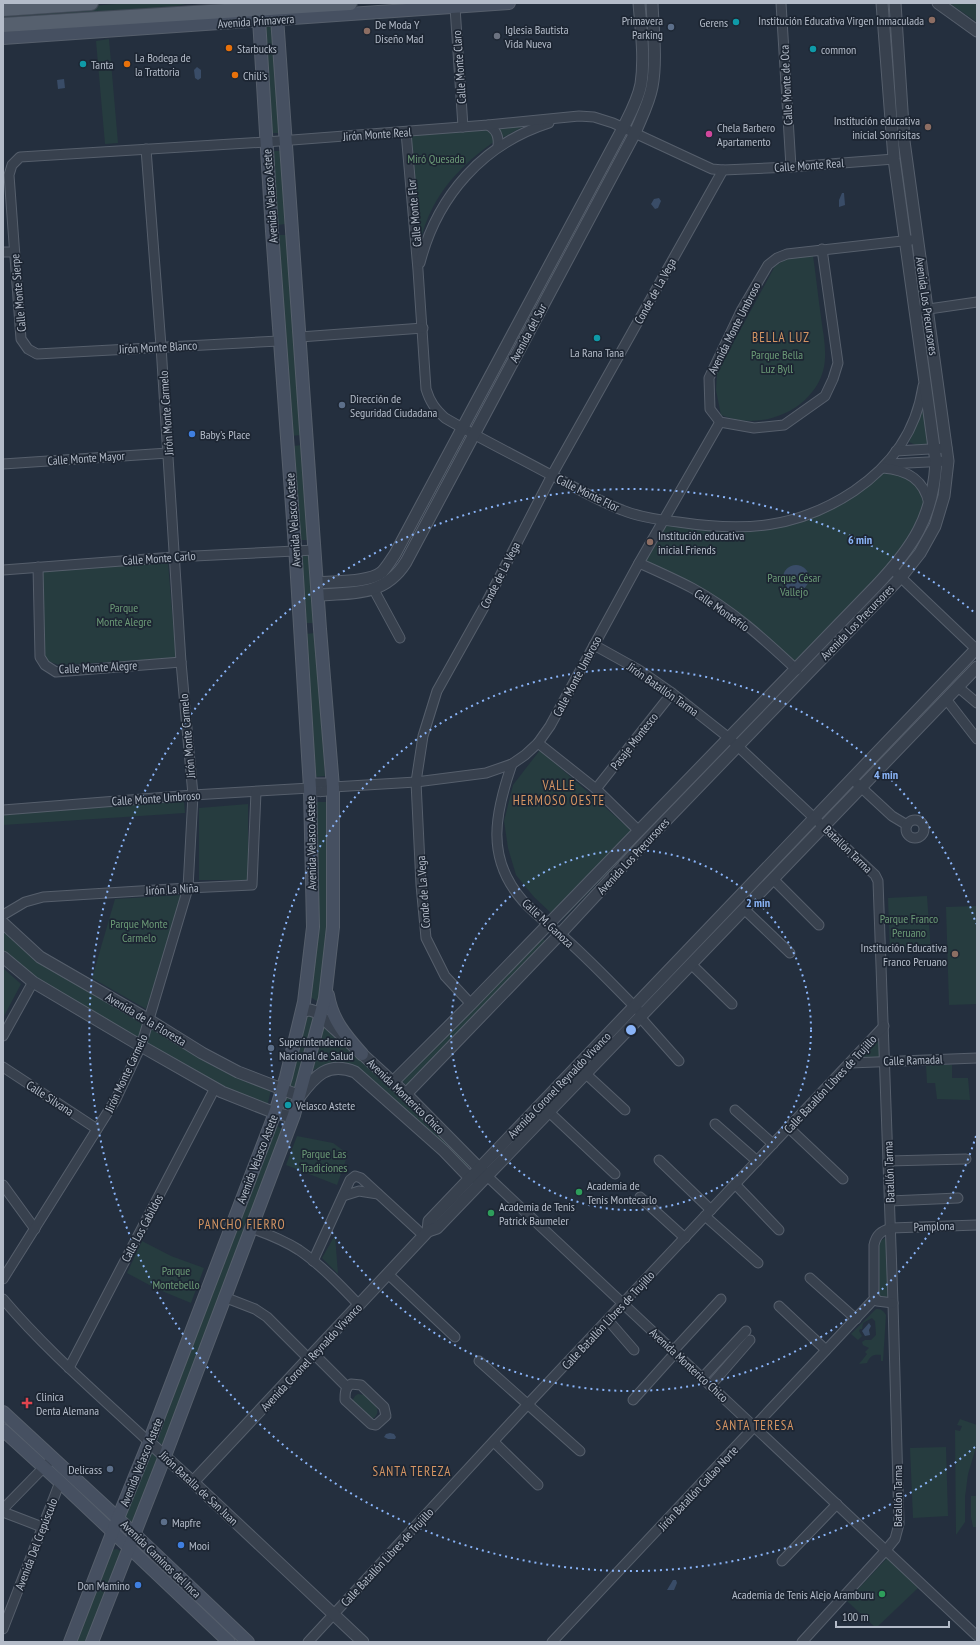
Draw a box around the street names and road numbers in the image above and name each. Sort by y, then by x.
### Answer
street label: Avenida Primavera [217,11,295,31]
street label: Calle Monte Claro [449,30,469,104]
street label: Calle Monte de Oca [776,44,796,126]
street label: Jirón Monte Real [341,124,412,144]
street label: Avenida Velasco Astete [259,148,281,243]
street label: Calle Monte Real [774,155,845,175]
street label: Calle Monte Flor [403,178,424,248]
street label: Calle Monte Sierpe [7,253,29,333]
street label: Conde de La Vega [631,255,679,326]
street label: Avenida Los Precursores [913,256,941,356]
street label: Avenida Monte Umbroso [704,280,764,376]
street label: Avenida del Sur [506,300,550,365]
street label: Jirón Monte Blanco [117,337,198,357]
street label: Jirón Monte Carmelo [156,370,177,457]
street label: Calle Monte Mayor [47,448,126,468]
street label: Calle Monte Flor [554,471,623,515]
street label: Avenida Velasco Astete [282,472,304,567]
street label: Conde de La Vega [477,539,523,611]
street label: Calle Monte Carlo [122,548,196,568]
street label: Avenida Los Precursores [817,581,897,663]
street label: Calle Montefrío [692,586,752,634]
street label: Calle Monte Umbroso [549,633,605,719]
street label: Calle Monte Alegre [58,657,138,677]
street label: Jirón Batallón Tarma [624,658,702,719]
street label: Jirón Monte Carmelo [176,693,198,780]
street label: Pasaje Montesco [607,709,661,773]
street label: Calle Monte Umbroso [111,787,201,809]
street label: Avenida Velasco Astete [303,796,319,890]
street label: Avenida Los Precursores [594,815,672,897]
street label: Batallón Tarma [821,822,876,876]
street label: Conde de La Vega [413,855,433,929]
street label: Jirón La Niña [144,880,199,898]
street label: Calle M. Ganoza [519,895,577,951]
street label: Avenida de la Floresta [103,989,189,1049]
street label: Avenida Coronel Reynaldo Vivanco [504,1029,614,1141]
street label: Jirón Monte Carmelo [101,1031,151,1115]
street label: Calle Batallón Libres de Trujillo [780,1032,880,1136]
street label: Calle Ramadal [883,1051,943,1069]
street label: Avenida Monterico Chico [364,1055,448,1137]
street label: Calle Silvana [24,1077,77,1119]
street label: Avenida Velasco Astete [233,1112,281,1206]
street label: Batallón Tarma [880,1141,898,1203]
street label: Calle Los Cabildos [118,1192,166,1264]
street label: Pamplona [913,1218,955,1234]
street label: Calle Batallón Libres de Trujillo [558,1268,658,1372]
street label: Avenida Coronel Reynaldo Vivanco [257,1300,365,1414]
street label: Avenida Monterico Chico [647,1325,731,1405]
street label: Avenida Velasco Astete [116,1416,166,1508]
street label: Jirón Batallón Callao Norte [654,1442,741,1534]
street label: Jirón Batalla de San Juan [156,1447,241,1528]
street label: Batallón Tarma [890,1465,905,1527]
street label: Avenida Del Crepúsculo [12,1496,60,1592]
street label: Calle Batallón Libres de Trujillo [337,1505,437,1609]
street label: Avenida Caminos del Inca [118,1517,204,1601]

